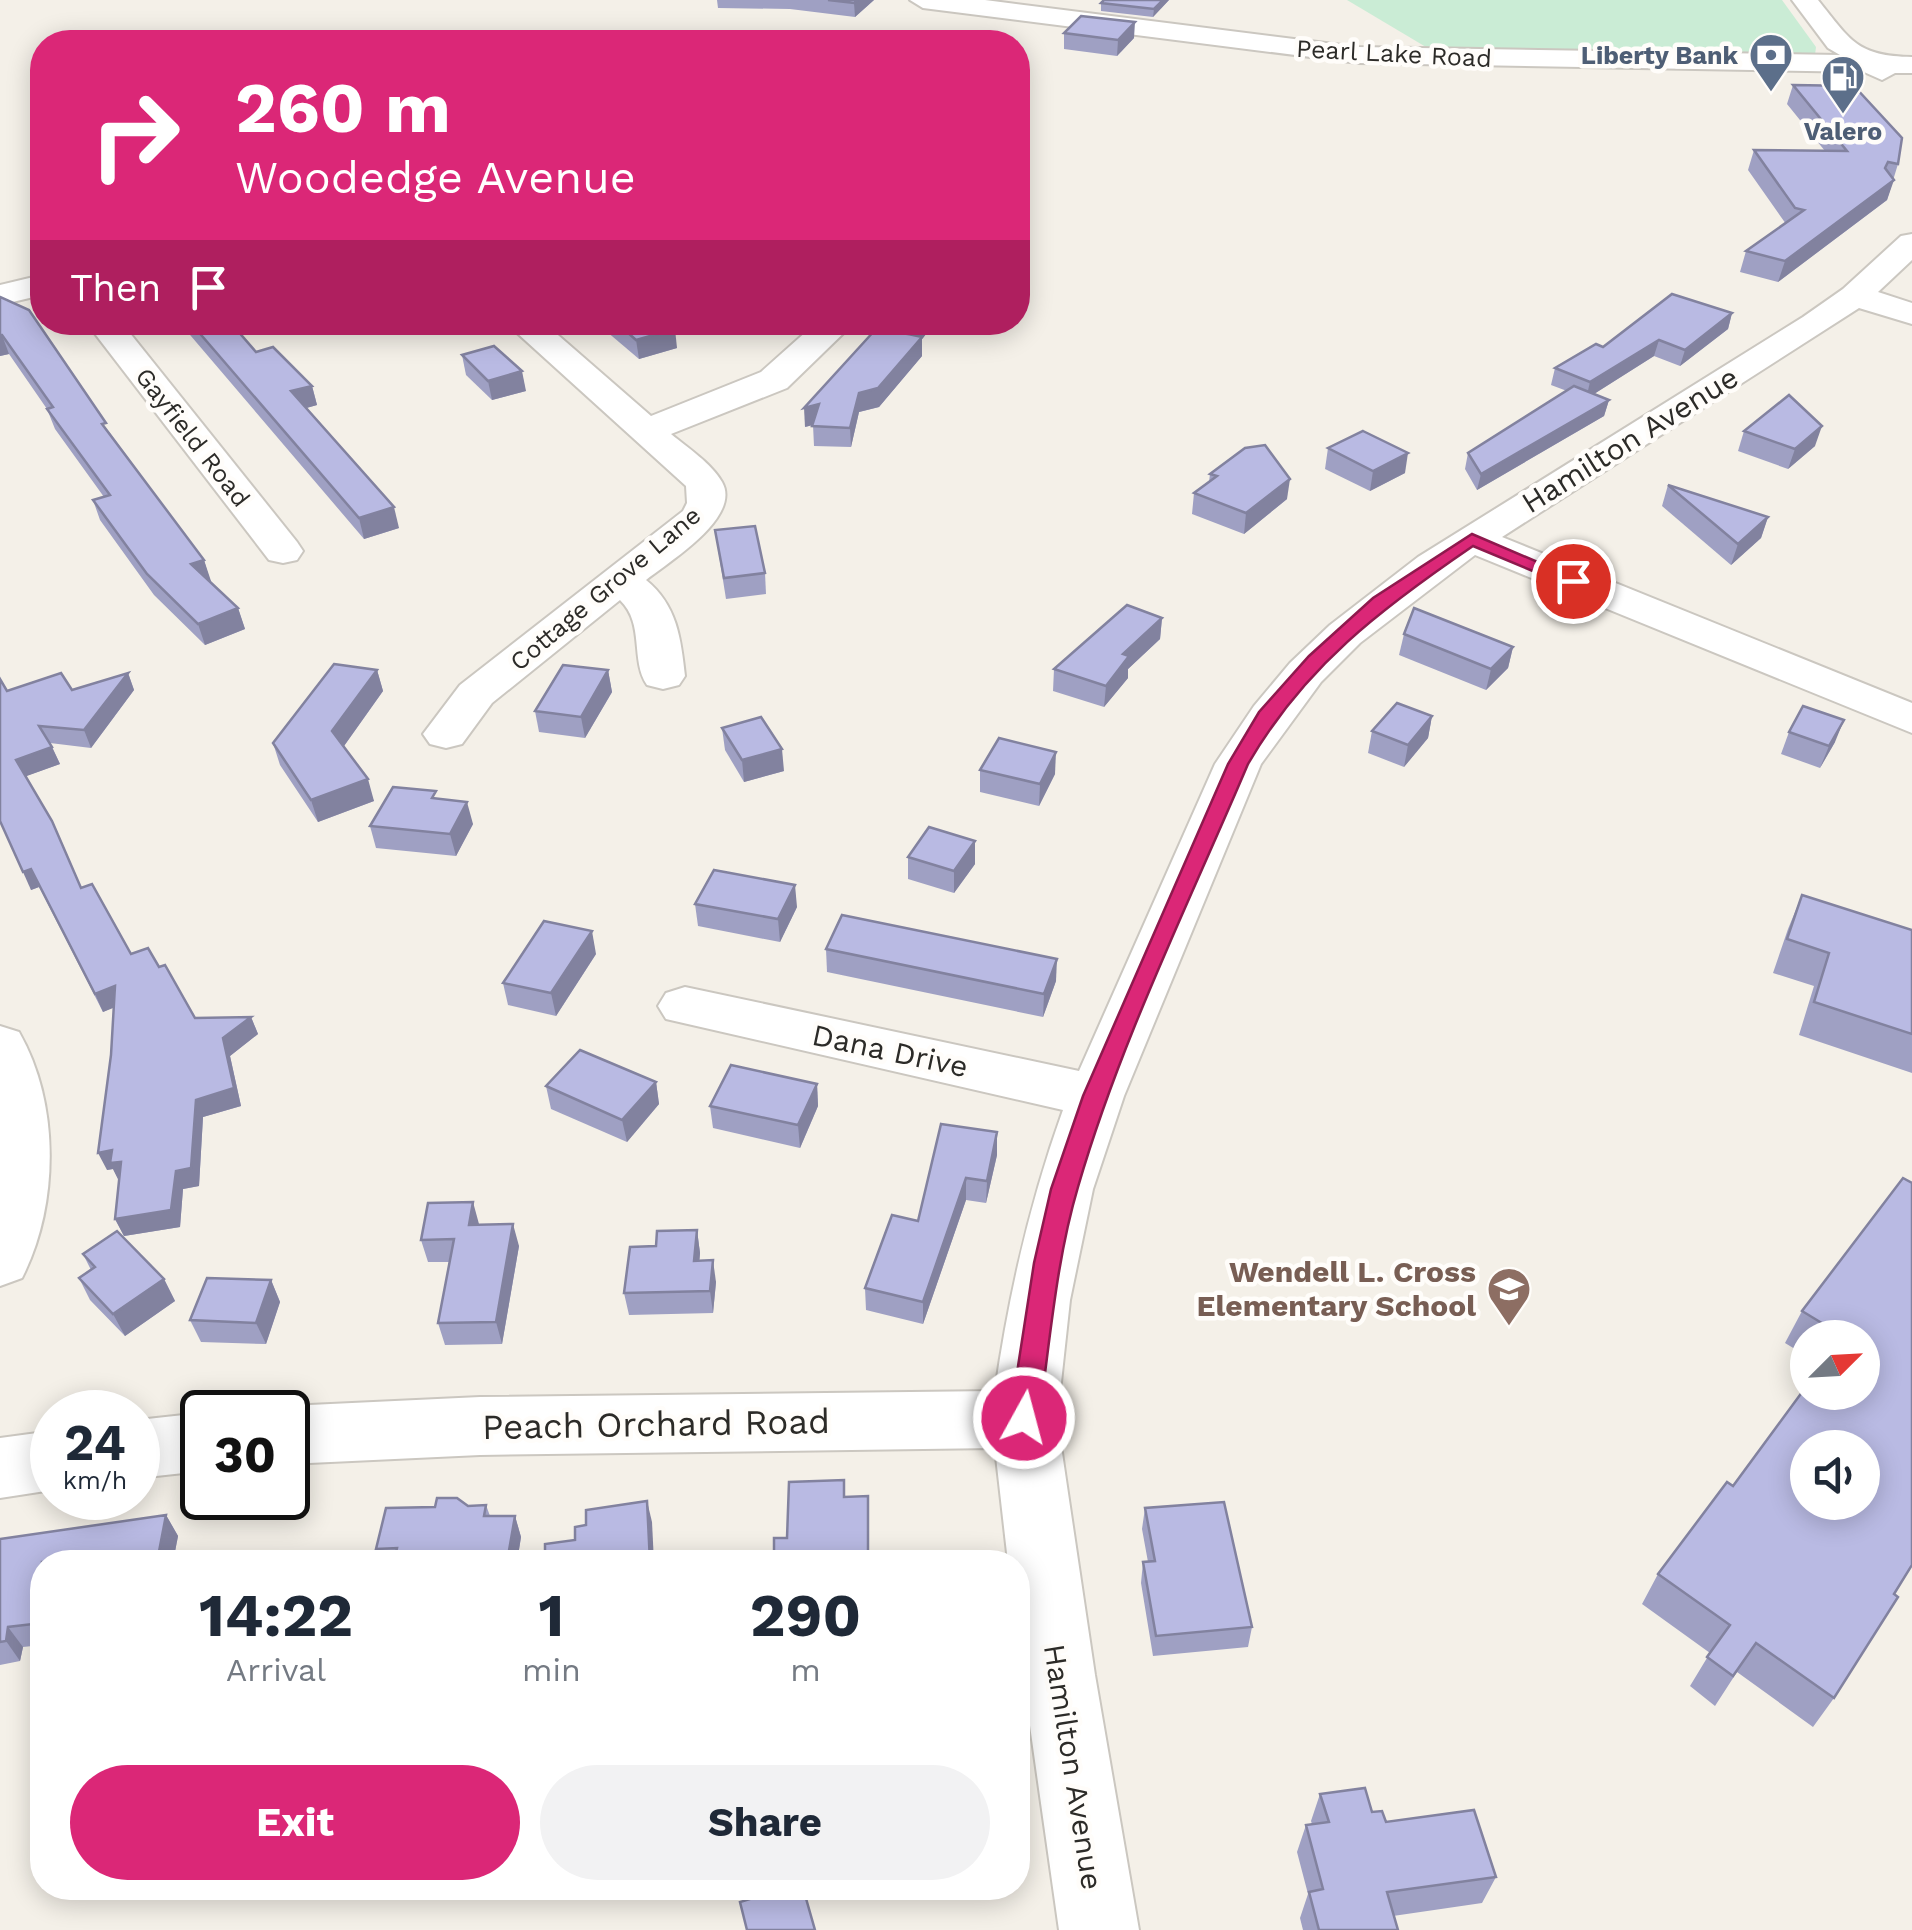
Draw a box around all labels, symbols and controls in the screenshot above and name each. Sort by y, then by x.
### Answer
bank icon: Liberty Bank [1748,32,1794,93]
street label: Pearl Lake Road [1295,34,1493,73]
place label: Liberty Bank [1581,41,1738,70]
fuel station icon: Valero [1820,54,1866,115]
text: 260 m [235,67,451,149]
icon: right [70,70,200,200]
place label: Valero [1804,117,1882,146]
text: Woodedge Avenue [235,151,636,204]
icon: arrive [181,260,236,315]
text: Then [70,266,161,310]
street label: Hamilton Avenue [1515,359,1744,520]
street label: Gayfield Road [129,362,256,513]
street label: Cottage Grove Lane [504,500,706,676]
pin [1531,539,1616,624]
icon: arrive [1546,554,1601,609]
street label: Dana Drive [809,1017,971,1084]
place label: Wendell L. Cross Elementary School [1197,1254,1476,1323]
school or university icon: Wendell L. Cross Elementary School [1486,1266,1532,1327]
north arrow [1790,1320,1880,1410]
map controls [1790,1320,1880,1520]
position arrow [972,1366,1076,1470]
speed limit sign: 30 [180,1390,310,1520]
street label: Peach Orchard Road [482,1400,830,1448]
text: 24 [64,1413,126,1472]
button: sound [1790,1430,1880,1520]
text: km/h [63,1466,127,1495]
text: 14:22 [199,1580,353,1651]
text: 1 [538,1580,564,1651]
text: 290 [750,1580,861,1651]
street label: Hamilton Avenue [1037,1642,1110,1892]
text: Arrival [226,1651,326,1689]
text: min [522,1651,581,1689]
text: m [790,1651,821,1689]
button: Exit [70,1765,520,1880]
button: Share [540,1765,990,1880]

